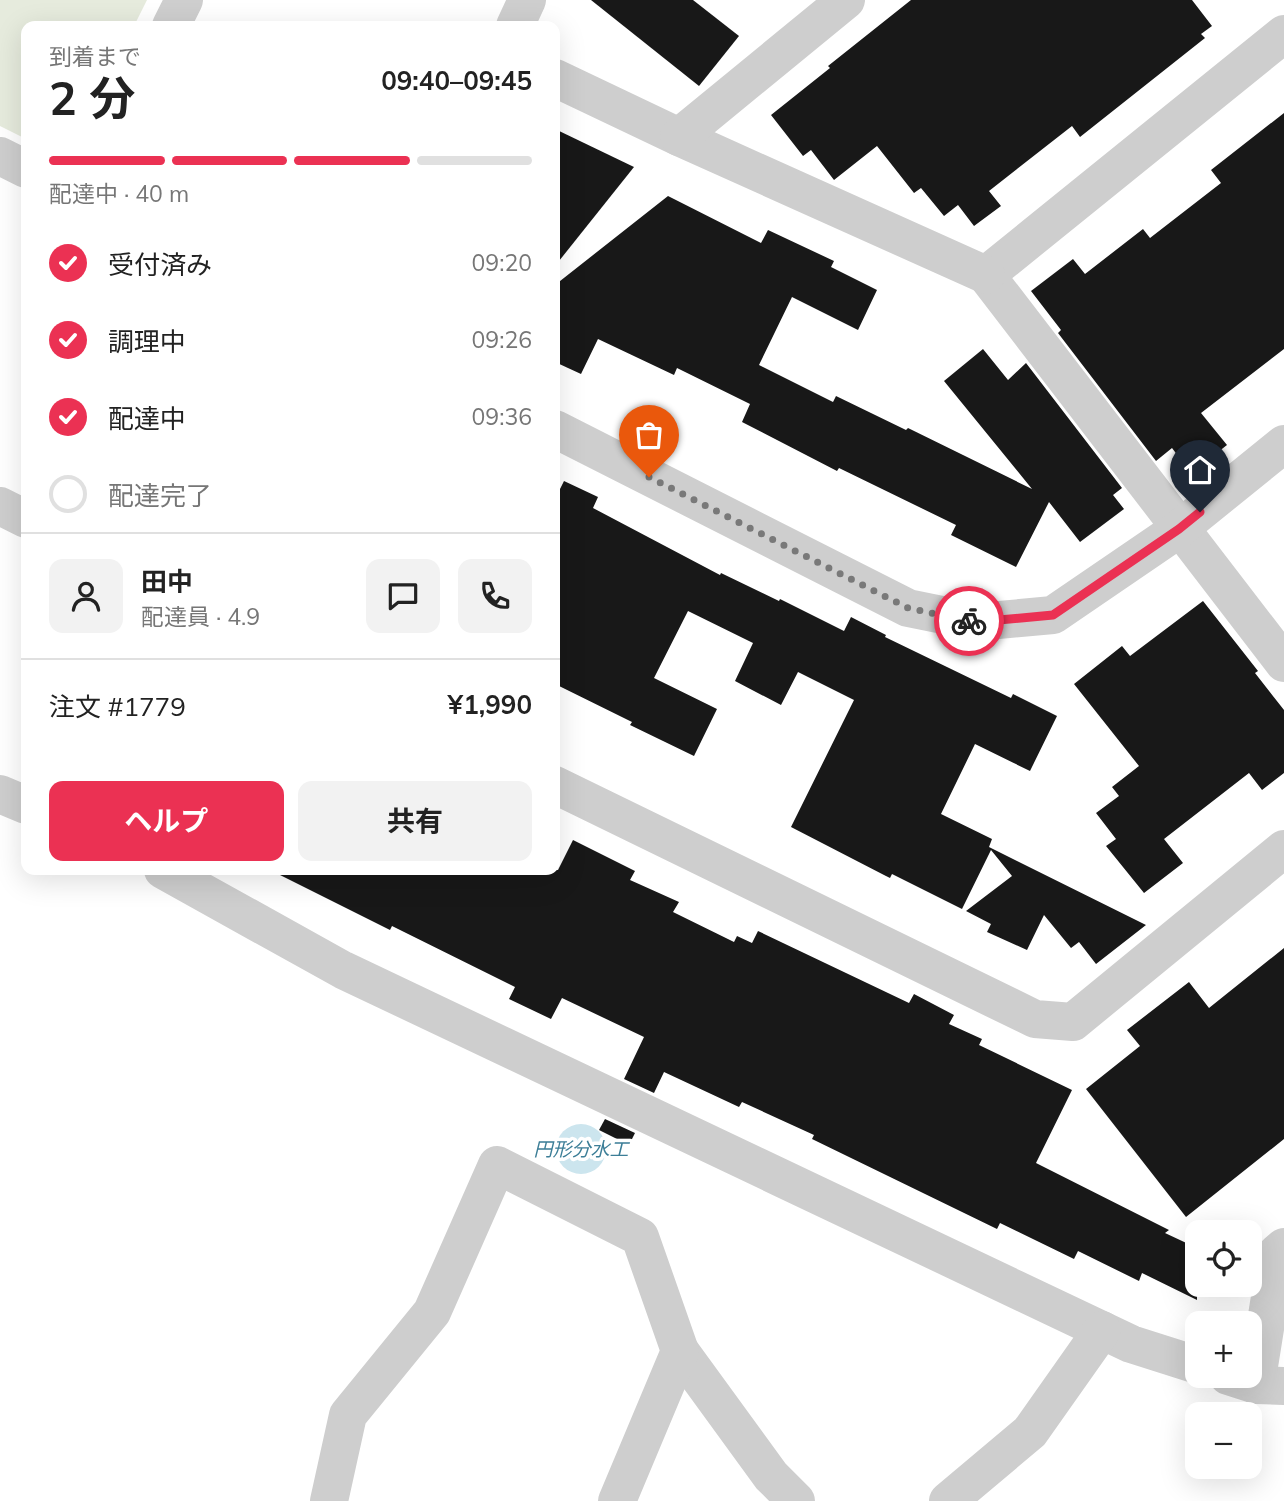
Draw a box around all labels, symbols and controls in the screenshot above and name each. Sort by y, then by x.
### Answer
text: 到着まで [49,42,141,71]
text: 09:40–09:45 [381,64,532,97]
text: 2 分 [49,69,135,127]
text: 配達中 · 40 m [49,179,189,208]
icon: check [49,244,87,282]
text: 受付済み [108,248,212,281]
text: 09:20 [472,248,532,277]
icon: check [49,321,87,359]
text: 調理中 [108,325,186,358]
text: 09:26 [472,325,532,354]
icon: check [49,398,87,436]
text: 配達中 [108,402,186,435]
text: 09:36 [472,402,532,431]
pin [619,405,679,477]
icon: bag [630,416,668,454]
pin [1170,440,1230,512]
icon: home [1181,451,1219,489]
text: 配達完了 [108,479,212,512]
button: person [49,559,123,633]
button: chat [366,559,440,633]
button: phone [458,559,532,633]
text: 田中 [141,565,193,598]
courier [934,586,1004,656]
text: 配達員 · 4.9 [141,602,260,631]
icon: bike [950,602,988,640]
text: ¥1,990 [448,688,532,721]
text: 注文 #1779 [49,690,186,723]
button: ヘルプ [49,781,284,861]
button: 共有 [298,781,532,861]
water label: 円形分水工 [533,1137,630,1161]
map controls [1185,1220,1262,1479]
button: locate [1185,1220,1262,1297]
button: + [1185,1311,1262,1388]
button: − [1185,1402,1262,1479]

